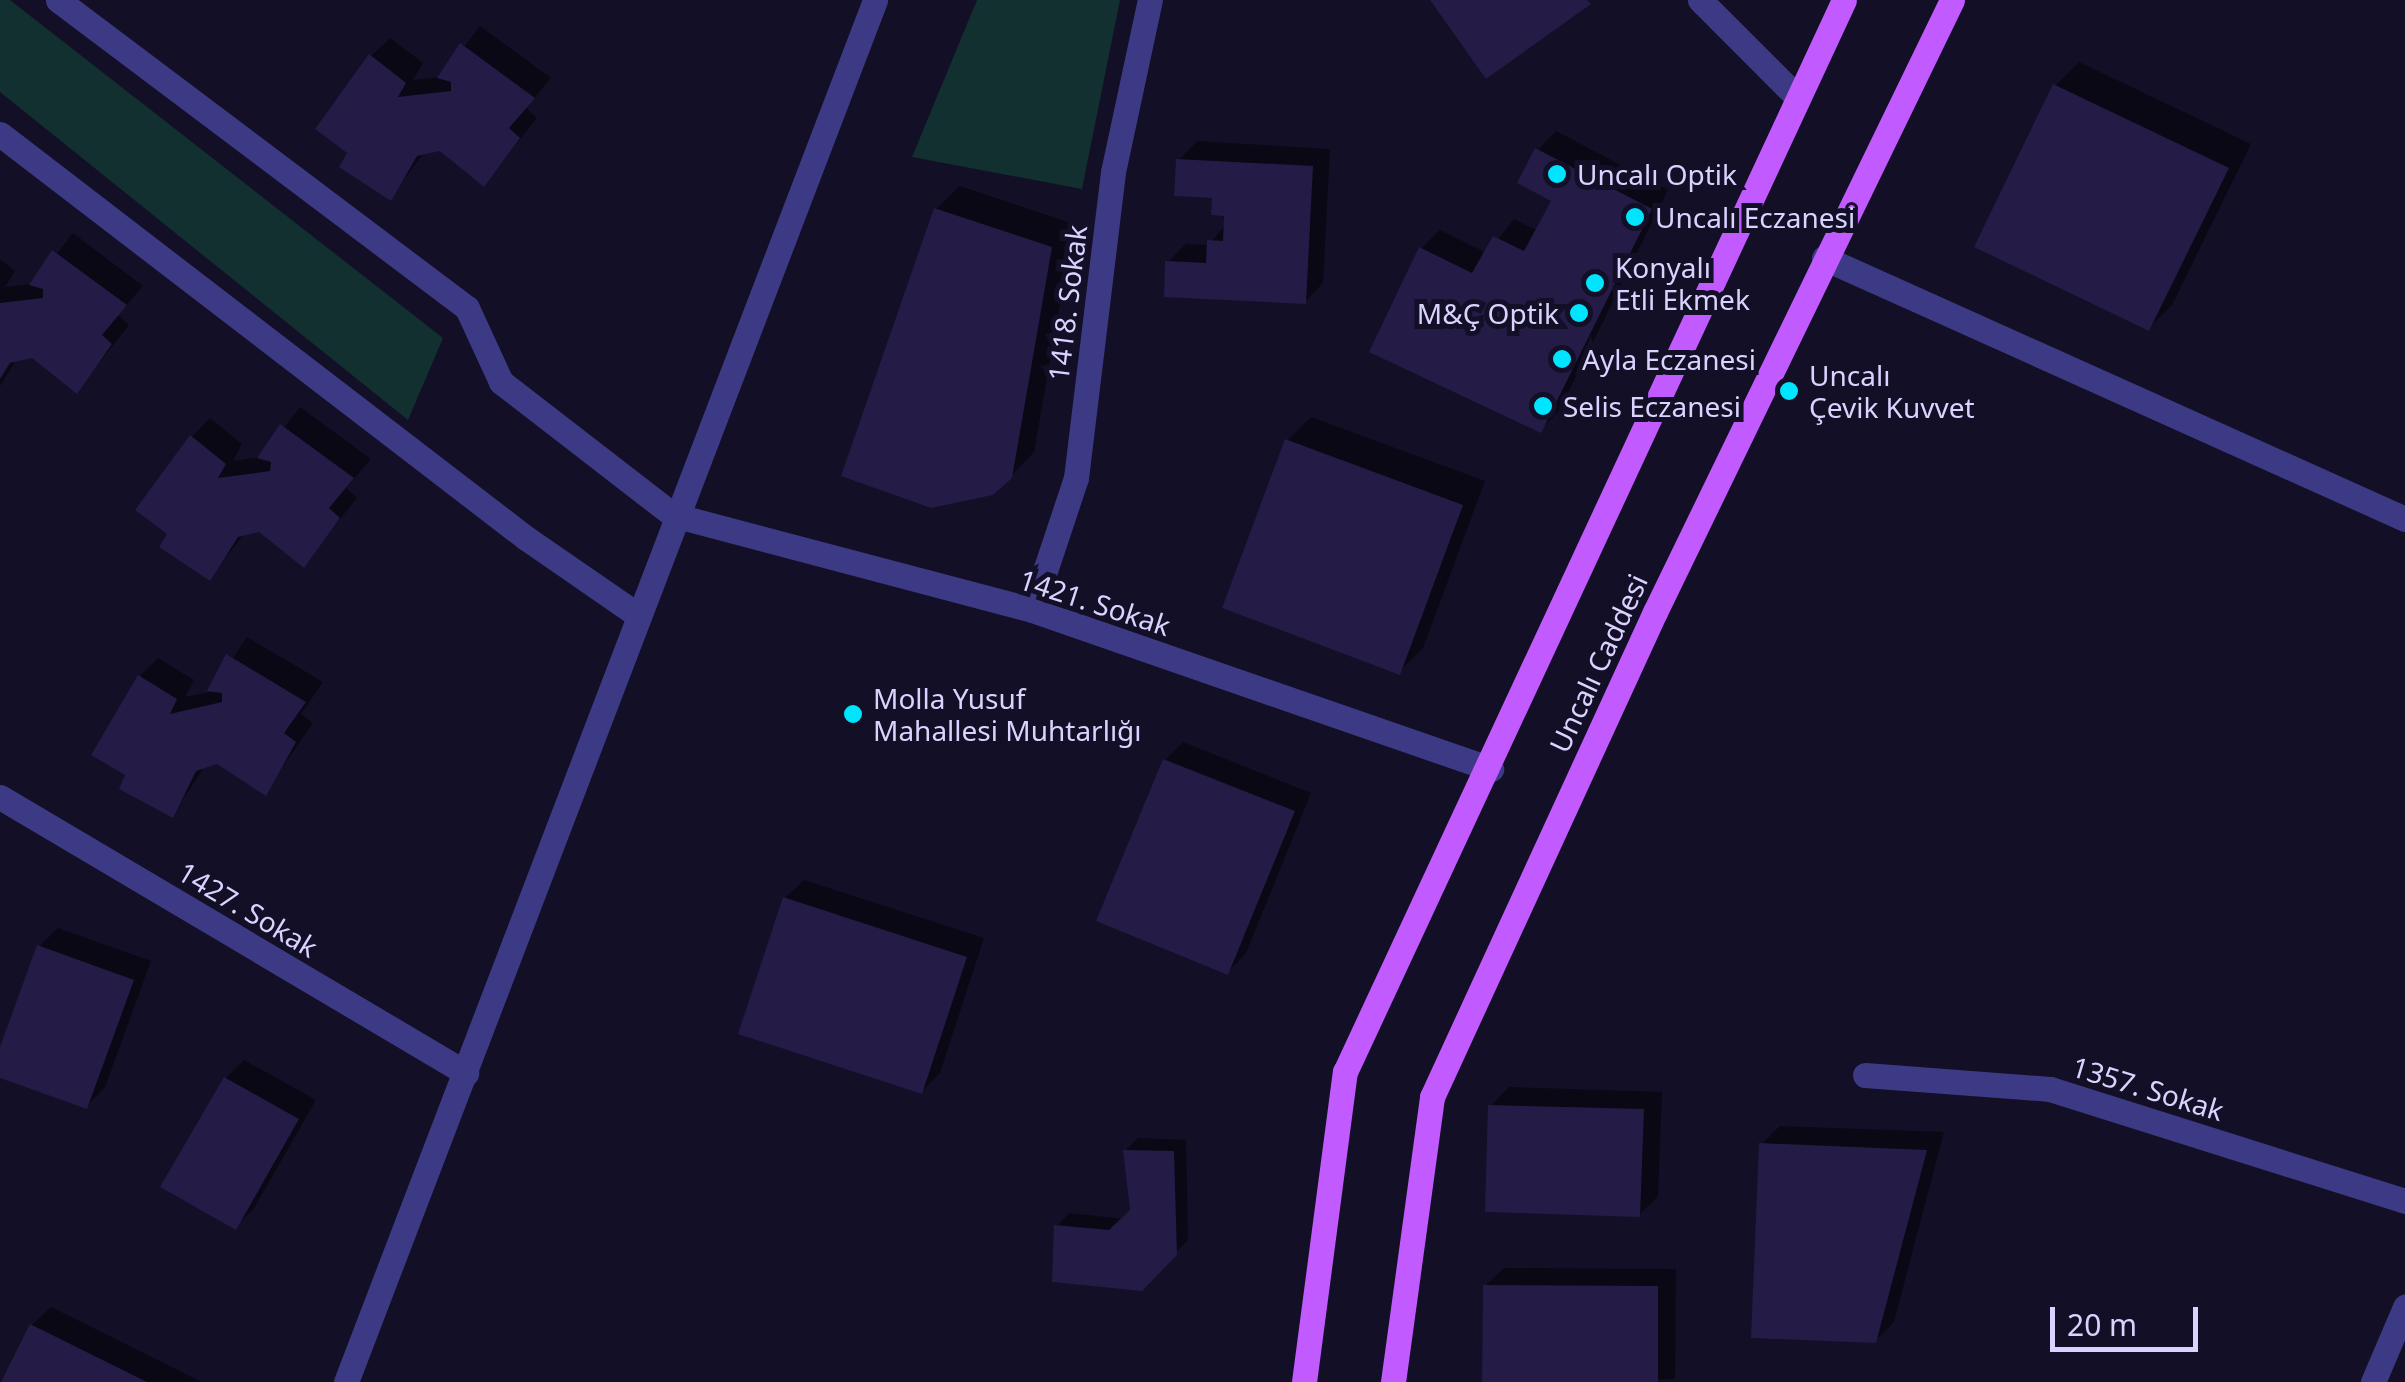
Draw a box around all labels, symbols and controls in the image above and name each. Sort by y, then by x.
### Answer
place label: Uncalı Optik [1577,157,1737,191]
marker: Uncalı Optik [1546,163,1568,185]
place label: Uncalı Eczanesi [1655,200,1855,234]
marker: Uncalı Eczanesi [1624,206,1646,228]
street label: 1418. Sokak [1041,223,1093,383]
place label: Konyalı Etli Ekmek [1615,250,1750,316]
marker: Konyalı Etli Ekmek [1584,272,1606,294]
place label: M&Ç Optik [1417,296,1559,330]
marker: M&Ç Optik [1568,302,1590,324]
place label: Ayla Eczanesi [1582,342,1756,376]
marker: Ayla Eczanesi [1551,348,1573,370]
place label: Uncalı Çevik Kuvvet [1809,358,1975,424]
marker: Uncalı Çevik Kuvvet [1778,380,1800,402]
place label: Selis Eczanesi [1563,389,1741,423]
marker: Selis Eczanesi [1532,395,1554,417]
street label: 1421. Sokak [1015,562,1175,642]
street label: Uncalı Caddesi [1542,568,1654,758]
place label: Molla Yusuf Mahallesi Muhtarlığı [873,681,1142,747]
marker: Molla Yusuf Mahallesi Muhtarlığı [842,703,864,725]
street label: 1427. Sokak [172,854,324,964]
street label: 1357. Sokak [2068,1049,2228,1127]
scale bar [2055,1287,2202,1349]
text: 20 m [2067,1304,2137,1345]

